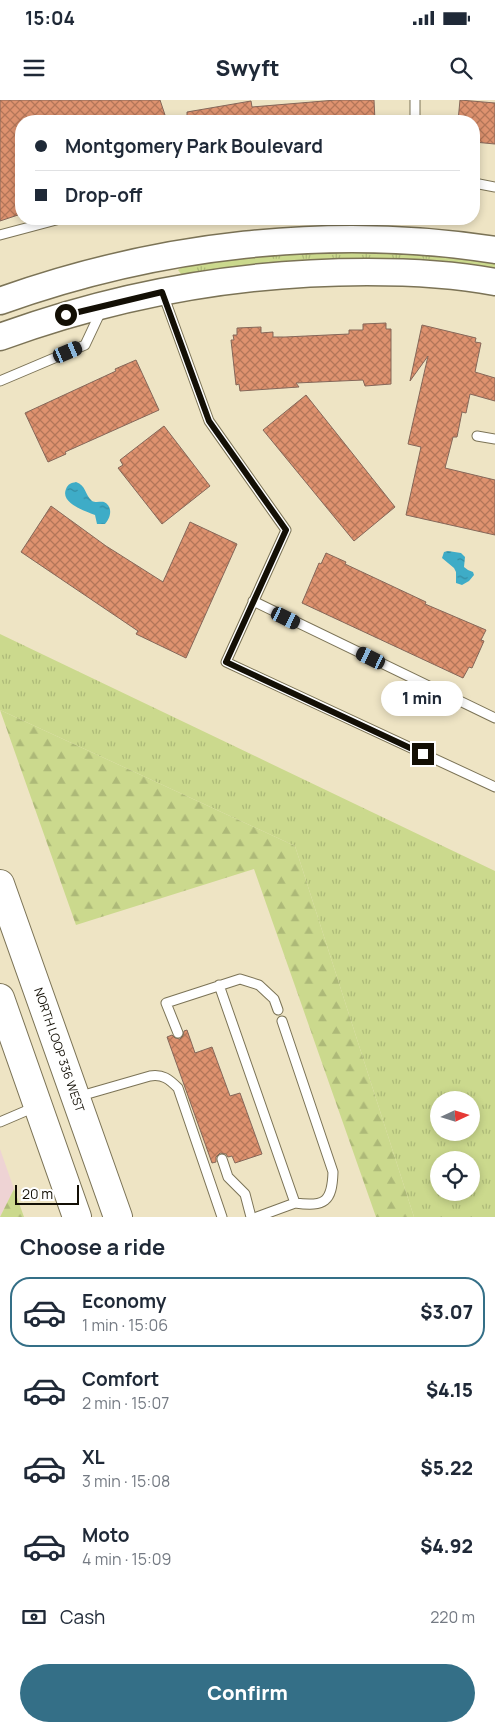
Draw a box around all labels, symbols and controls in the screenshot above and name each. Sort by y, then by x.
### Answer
text: 15:04 [25,5,75,31]
text: Swyft [215,53,280,83]
icon: menu [20,54,48,82]
icon: search [447,54,475,82]
text: Montgomery Park Boulevard [65,133,323,159]
text: Drop-off [65,182,142,208]
route start [55,304,77,326]
car [51,339,84,365]
car [269,605,302,631]
car [354,645,387,671]
callout: 1 min [382,682,464,716]
text: 1 min [402,687,442,709]
route end [412,743,434,765]
street label: NORTH LOOP 336 WEST [30,985,89,1115]
north arrow [430,1091,480,1141]
map controls [430,1091,480,1201]
button: locate [430,1151,480,1201]
scale bar [15,1182,79,1205]
text: 20 m [22,1184,53,1203]
text: Choose a ride [20,1232,165,1262]
text: Economy [82,1288,166,1314]
icon: car [22,1290,67,1335]
text: $3.07 [420,1299,473,1325]
text: 1 min · 15:06 [82,1314,168,1336]
text: Comfort [82,1366,159,1392]
icon: car [22,1368,67,1413]
text: $4.15 [426,1377,473,1403]
text: 2 min · 15:07 [82,1392,169,1414]
text: XL [82,1444,105,1470]
icon: car [22,1446,67,1491]
text: $5.22 [421,1455,473,1481]
text: 3 min · 15:08 [82,1470,170,1492]
text: Moto [82,1522,129,1548]
icon: car [22,1524,67,1569]
text: $4.92 [420,1533,473,1559]
text: 4 min · 15:09 [82,1548,171,1570]
icon: cash [20,1603,48,1631]
text: Cash [60,1604,105,1630]
text: 220 m [430,1606,475,1628]
button: Confirm [20,1664,475,1722]

